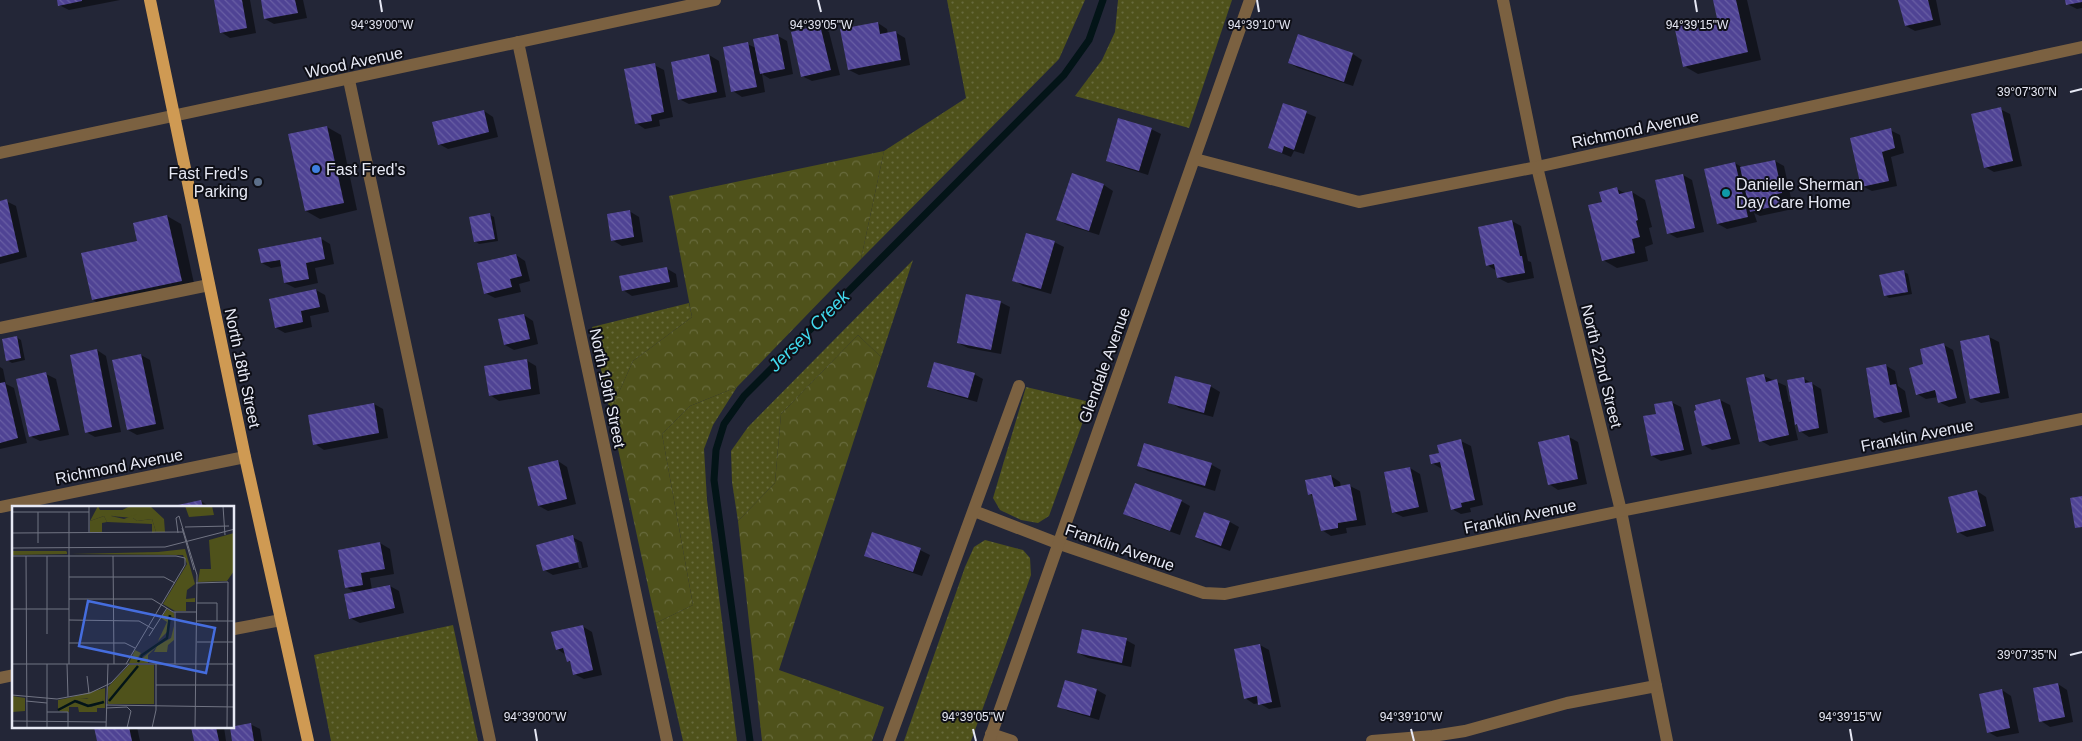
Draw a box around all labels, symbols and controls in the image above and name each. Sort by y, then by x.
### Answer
text: 94°39'00"W [351,18,414,32]
text: 94°39'05"W [790,18,853,32]
text: 94°39'10"W [1228,18,1291,32]
text: 94°39'15"W [1666,18,1729,32]
street label: Wood Avenue [304,44,404,81]
text: 39°07'30"N [1997,85,2057,99]
street label: Richmond Avenue [1570,108,1700,151]
place label: Fast Fred's [326,161,406,178]
marker: Fast Fred's [310,163,322,175]
place label: Fast Fred's Parking [168,165,248,200]
marker: Fast Fred's Parking [252,176,264,188]
place label: Danielle Sherman Day Care Home [1736,176,1863,211]
marker: Danielle Sherman Day Care Home [1720,187,1732,199]
water label: Jersey Creek [764,286,854,376]
street label: North 22nd Street [1578,303,1625,430]
street label: Glendale Avenue [1076,305,1133,425]
street label: North 18th Street [222,307,264,430]
street label: North 19th Street [587,327,629,450]
street label: Franklin Avenue [1859,416,1975,455]
street label: Richmond Avenue [54,446,184,487]
street label: Franklin Avenue [1462,496,1578,537]
inset map [12,506,235,728]
street label: Franklin Avenue [1063,521,1177,574]
text: 39°07'35"N [1997,648,2057,662]
text: 94°39'00"W [504,710,567,724]
text: 94°39'05"W [942,710,1005,724]
text: 94°39'10"W [1380,710,1443,724]
text: 94°39'15"W [1819,710,1882,724]

